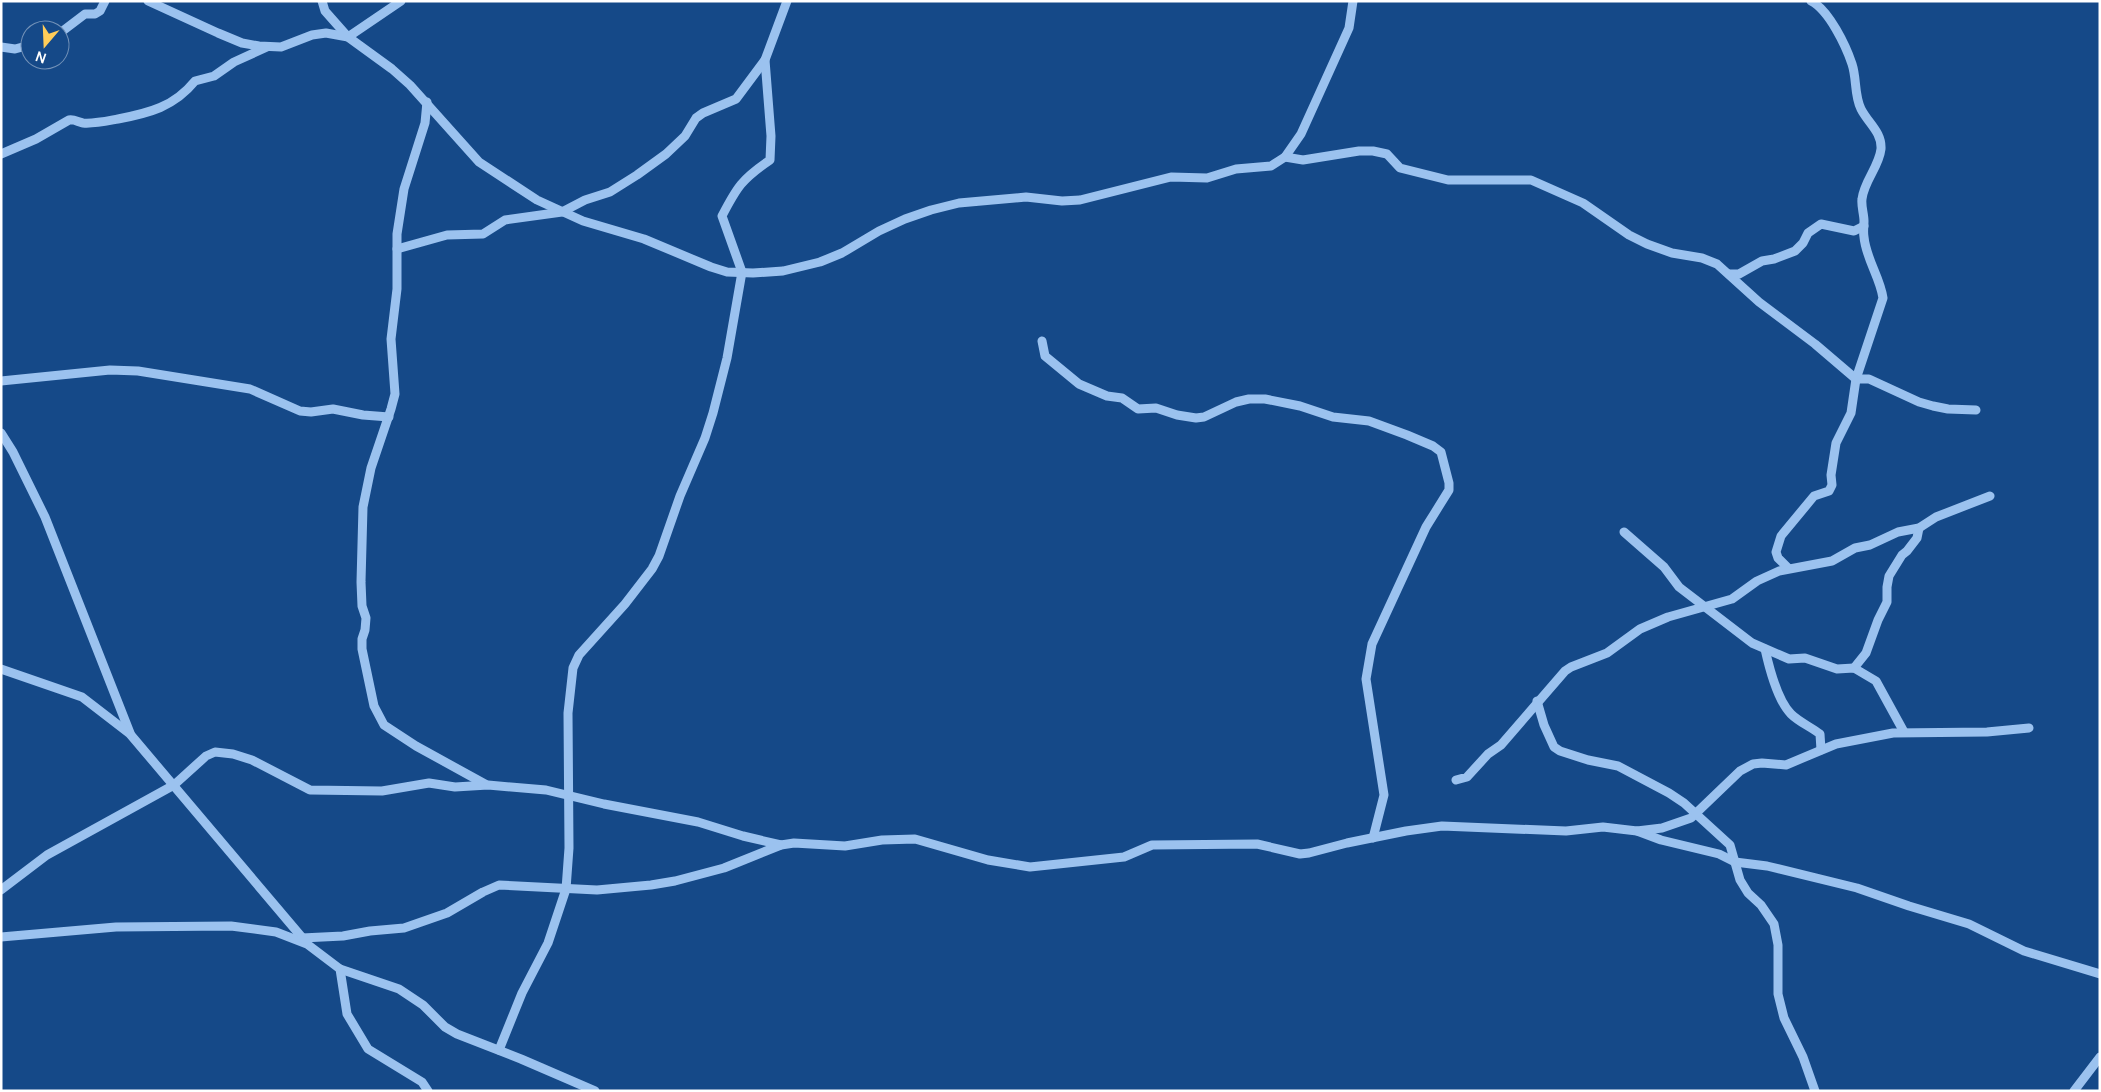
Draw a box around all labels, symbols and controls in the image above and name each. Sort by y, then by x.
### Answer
north arrow [20,20,70,70]
text: N [33,47,48,68]

